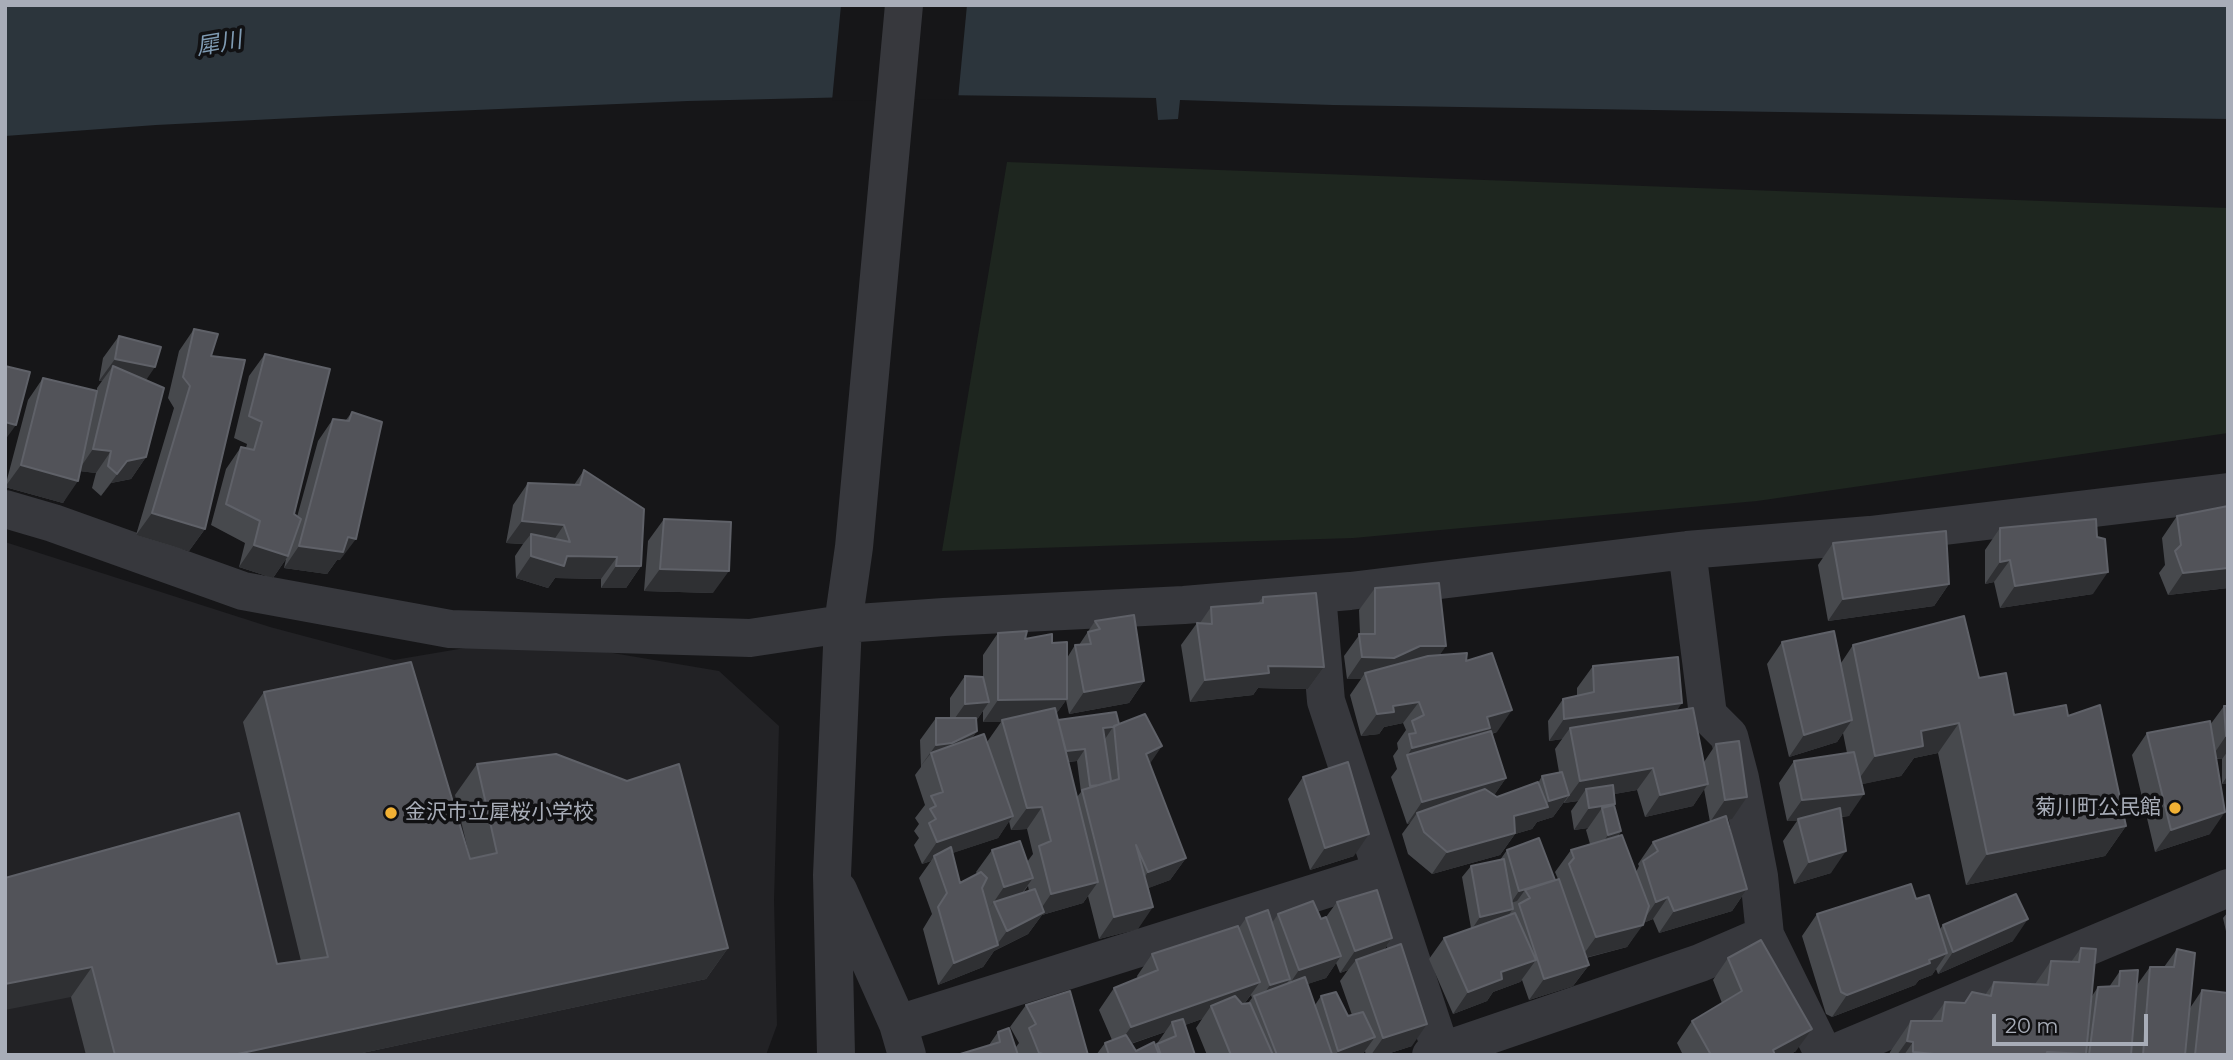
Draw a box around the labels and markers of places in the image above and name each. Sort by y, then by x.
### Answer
place label: 菊川町公民館 [2035,795,2161,821]
place label: 金沢市立犀桜小学校 [405,800,594,826]
marker: 菊川町公民館 [2167,800,2183,816]
marker: 金沢市立犀桜小学校 [383,805,399,821]

